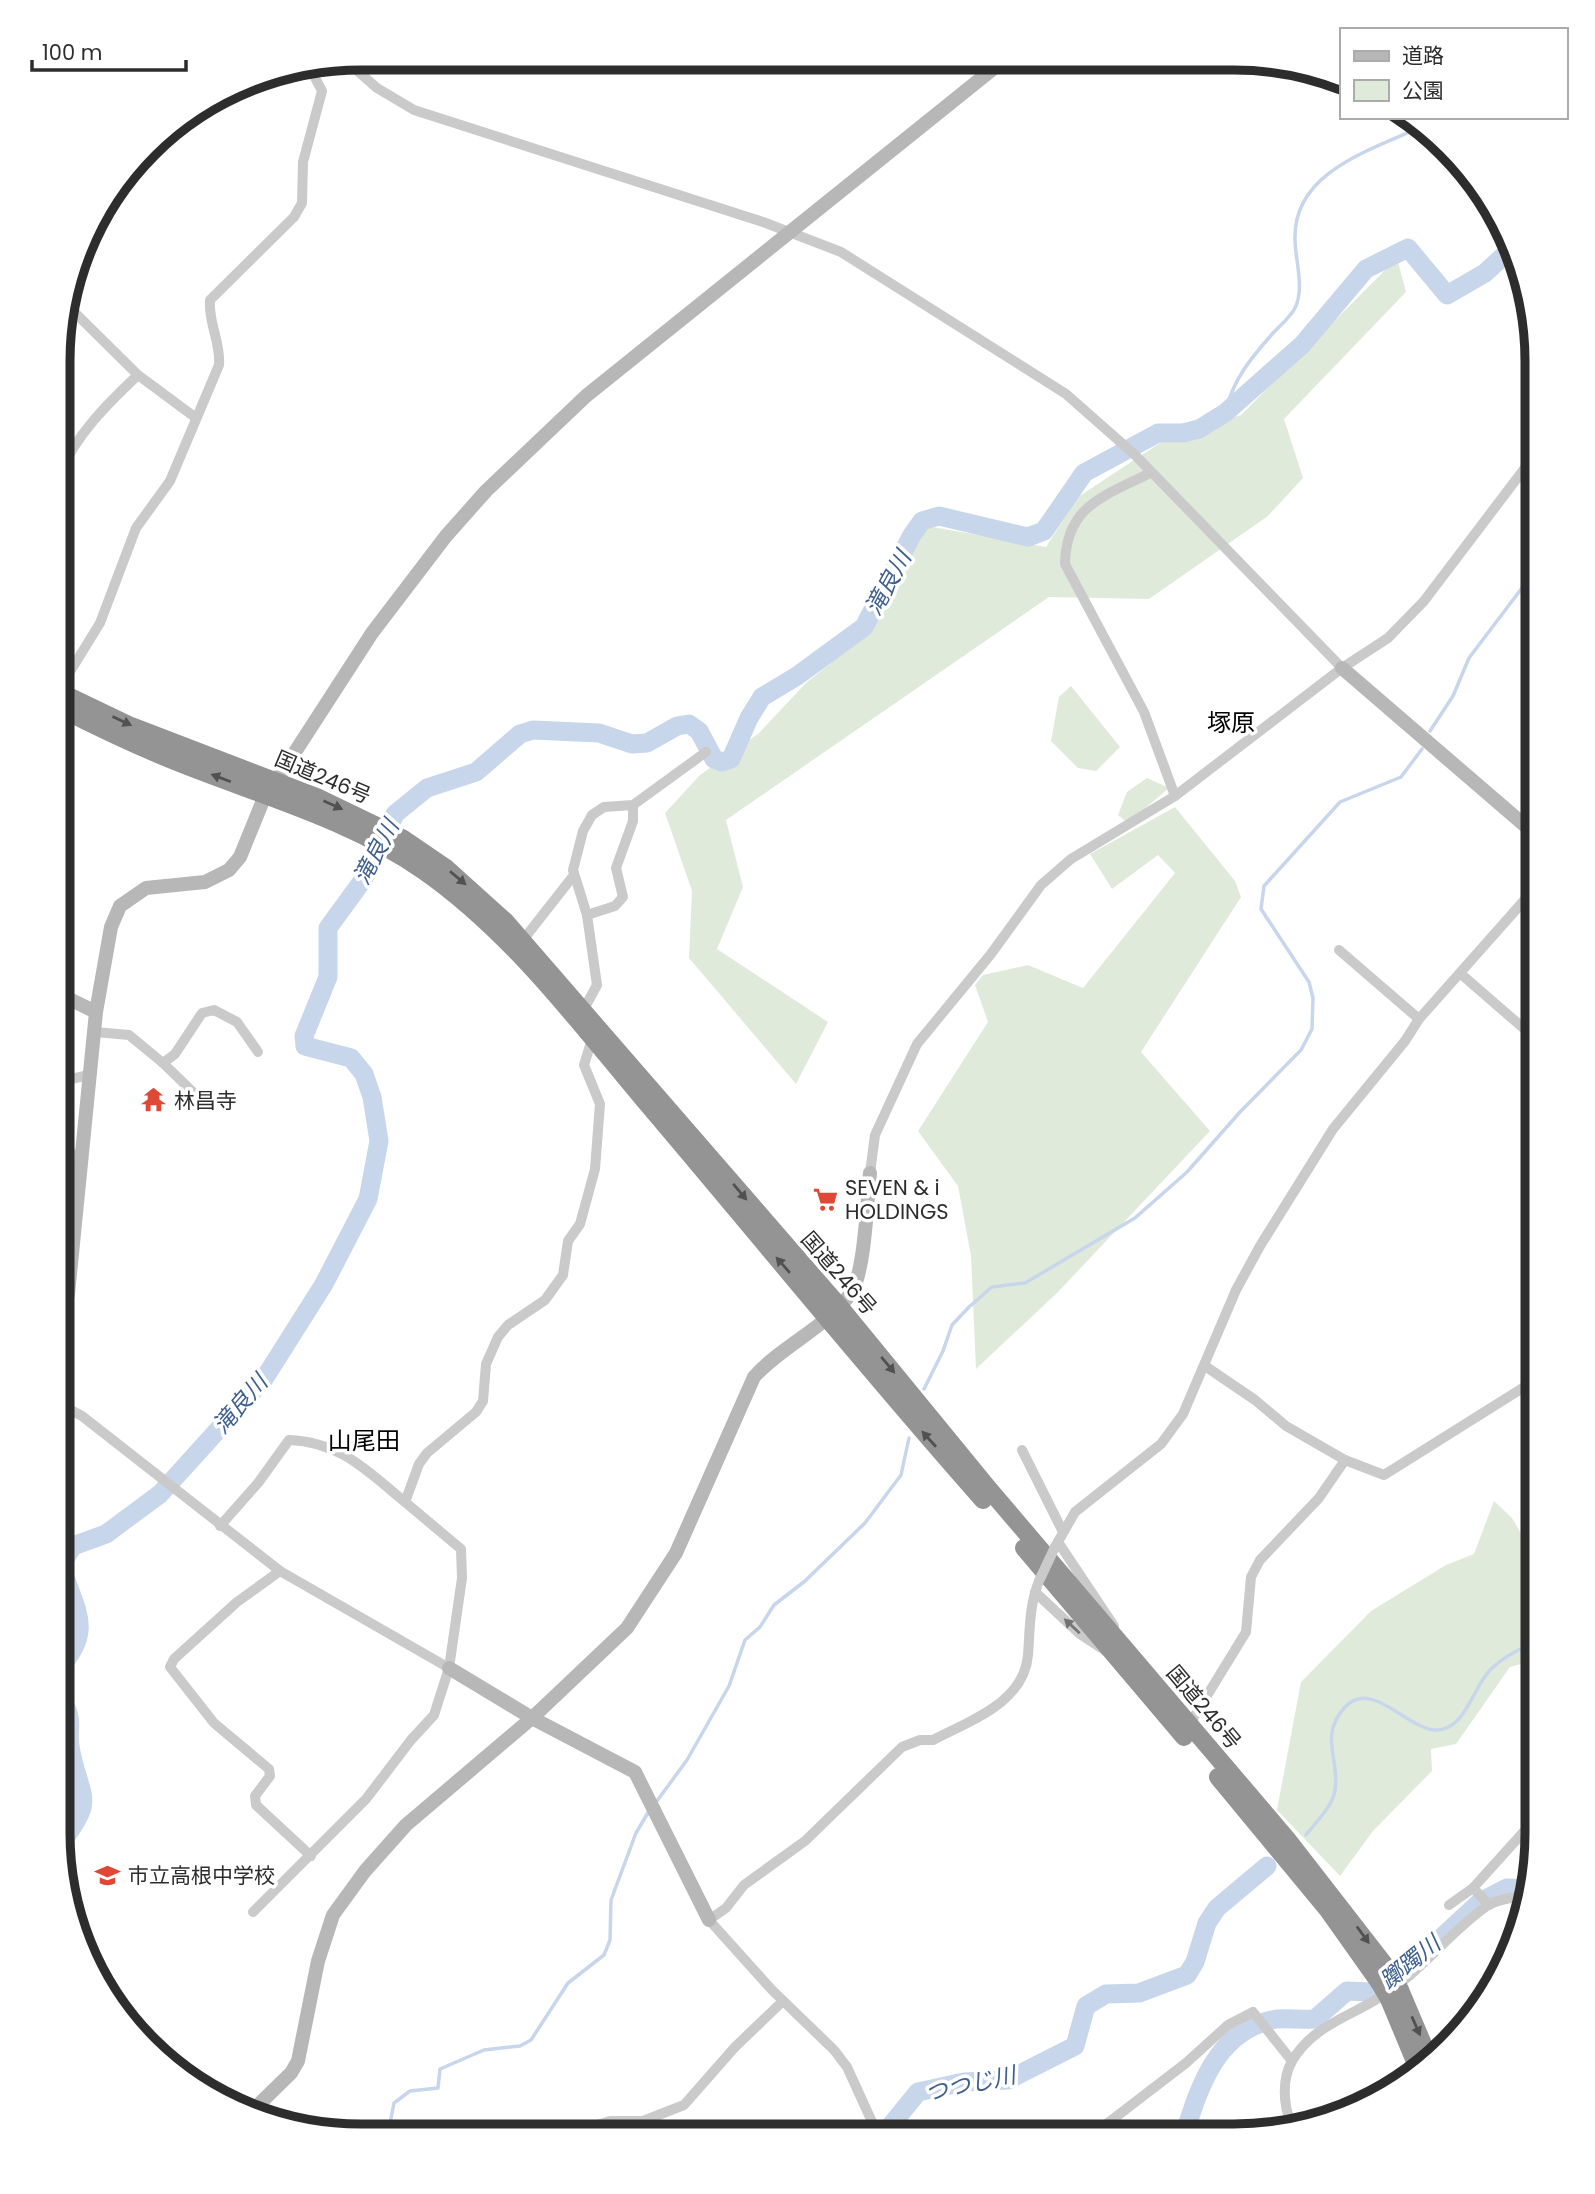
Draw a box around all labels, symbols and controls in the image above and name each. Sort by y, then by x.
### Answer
scale bar [32,28,186,72]
legend [1340,28,1567,119]
text: 100 m [42,38,102,67]
text: 道路 [1402,41,1444,70]
text: 公園 [1402,76,1444,105]
water label: 滝良川 [857,542,920,621]
district label: 塚原 [1207,706,1255,739]
one-way arrow [111,716,132,727]
street label: 国道246号 [271,744,375,810]
one-way arrow [211,772,232,783]
one-way arrow [323,799,343,811]
water label: 滝良川 [346,811,408,890]
one-way arrow [448,870,466,885]
temple icon: 林昌寺 [140,1086,168,1114]
place label: 林昌寺 [174,1086,237,1115]
place label: SEVEN & i HOLDINGS [845,1173,949,1226]
one-way arrow [732,1184,747,1201]
supermarket icon: SEVEN & i HOLDINGS [811,1185,839,1213]
street label: 国道246号 [795,1225,883,1321]
one-way arrow [776,1257,791,1274]
one-way arrow [880,1357,895,1374]
water label: 滝良川 [205,1365,277,1441]
district label: 山尾田 [328,1424,400,1457]
one-way arrow [922,1431,937,1448]
one-way arrow [1064,1618,1081,1634]
street label: 国道246号 [1160,1659,1248,1755]
school or university icon: 市立高根中学校 [94,1861,122,1889]
place label: 市立高根中学校 [128,1861,275,1890]
one-way arrow [1356,1926,1370,1944]
water label: 躑躅川 [1373,1926,1449,1996]
one-way arrow [1410,2016,1422,2036]
water label: つつじ川 [922,2058,1021,2109]

